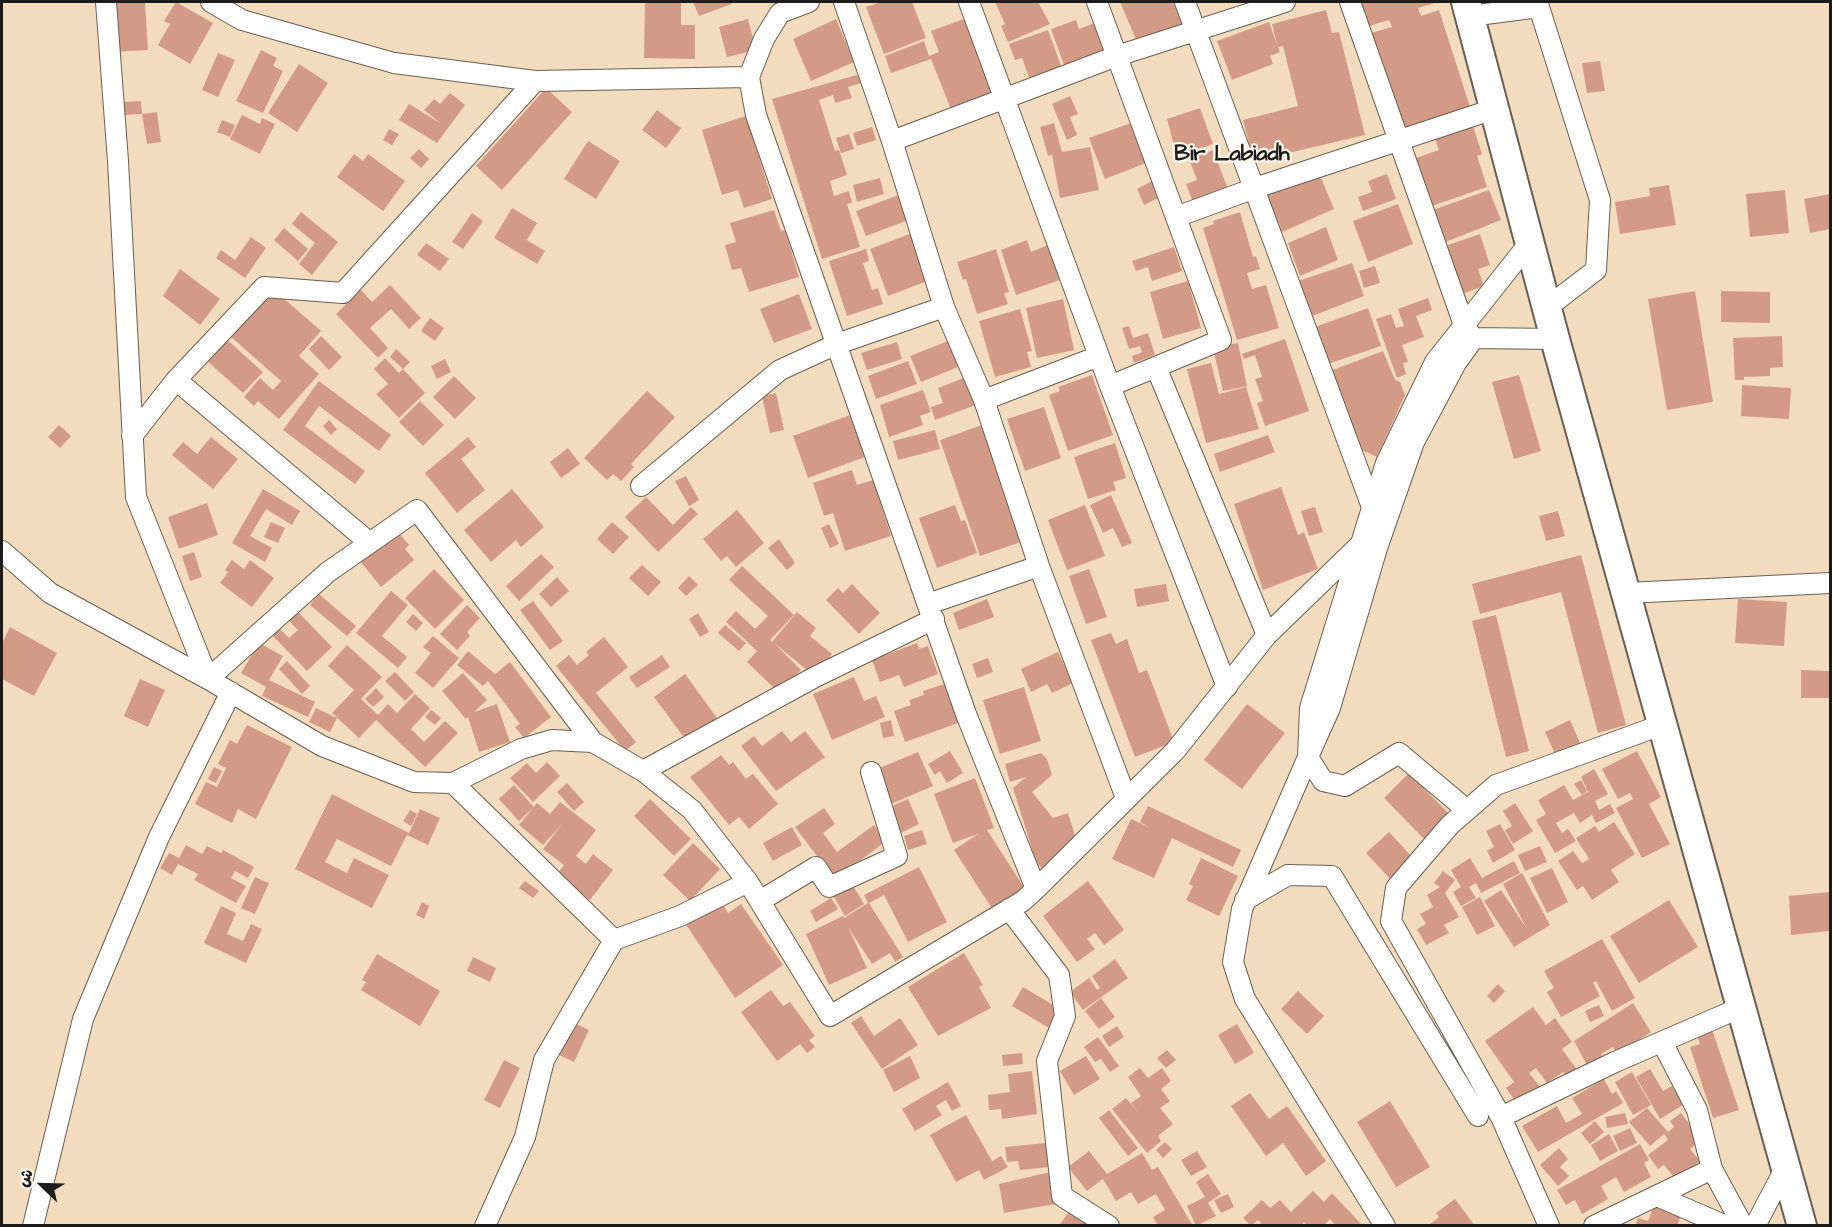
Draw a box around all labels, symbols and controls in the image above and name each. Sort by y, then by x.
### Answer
district label: Bir Labiadh [1174,142,1290,168]
north arrow [12,1155,72,1215]
text: ش [12,1166,39,1190]

